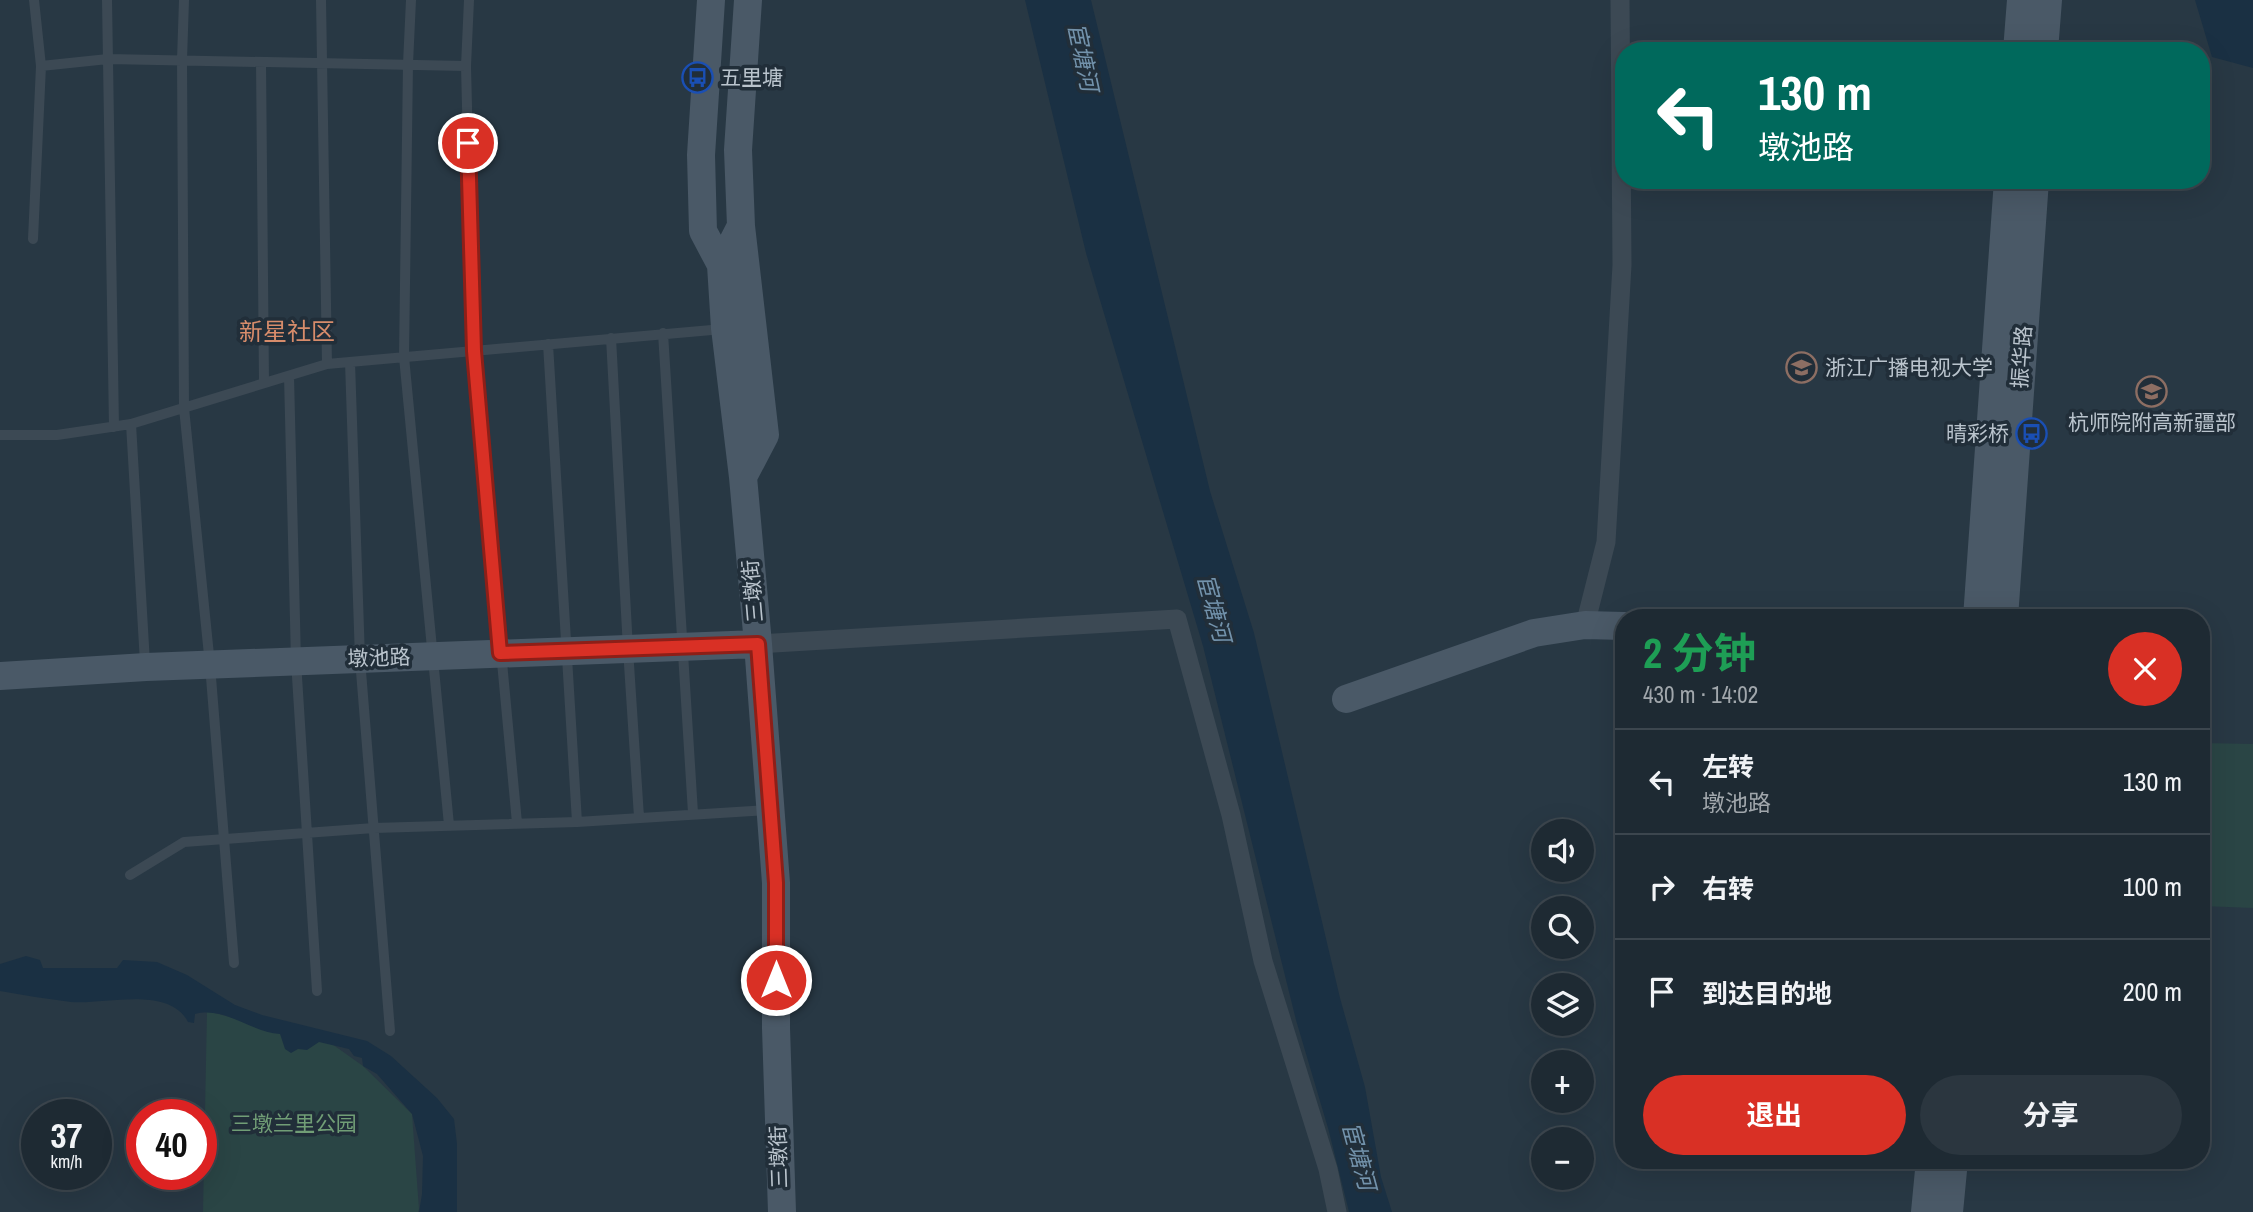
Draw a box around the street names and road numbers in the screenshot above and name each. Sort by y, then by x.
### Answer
street label: 振华路 [2005,325,2038,389]
street label: 三墩街 [735,558,770,624]
street label: 墩池路 [347,642,411,673]
street label: 三墩街 [763,1125,794,1189]

